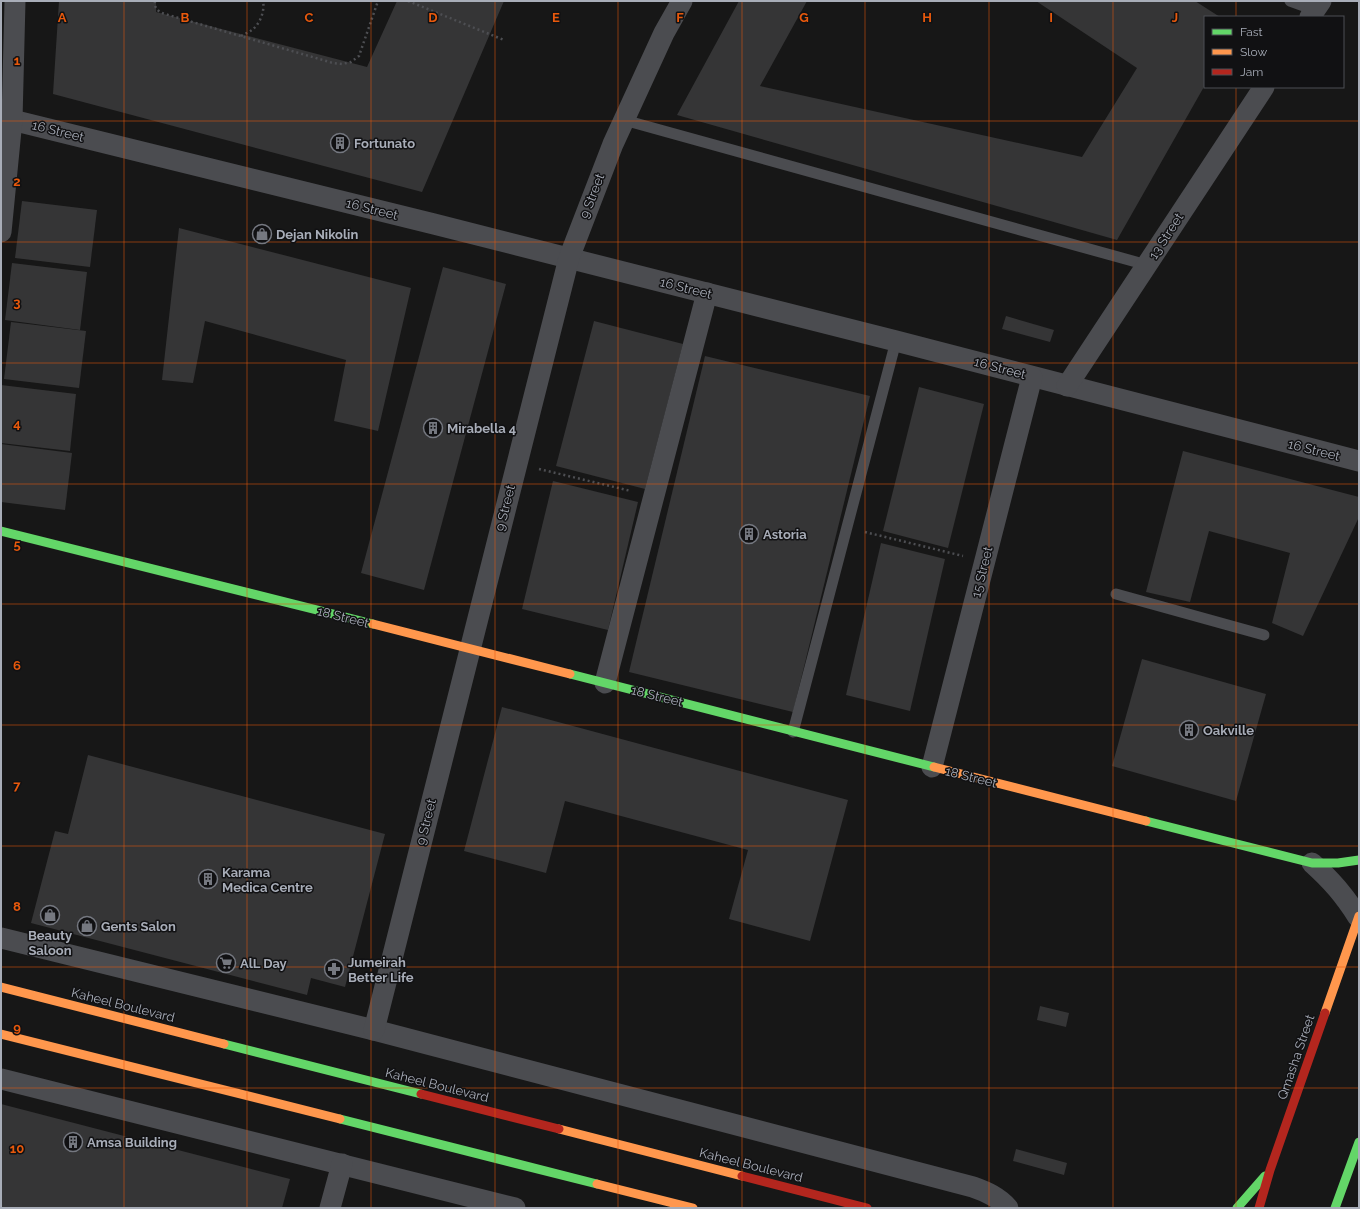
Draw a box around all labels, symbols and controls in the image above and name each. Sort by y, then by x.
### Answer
text: A [58,10,67,25]
text: B [181,10,190,25]
text: C [305,10,314,25]
text: D [428,10,438,25]
text: E [552,10,560,25]
text: F [676,10,684,25]
text: G [799,10,809,25]
text: H [922,10,932,25]
text: I [1049,10,1053,25]
text: J [1172,10,1178,25]
legend [1204,16,1344,88]
text: Fast [1240,25,1263,39]
text: Slow [1240,45,1267,59]
text: 1 [14,53,21,68]
text: Jam [1240,65,1263,79]
street label: 16 Street [31,117,86,145]
building icon: Fortunato [329,132,351,154]
place label: Fortunato [354,136,415,151]
street label: 9 Street [577,171,608,221]
text: 2 [13,174,21,189]
street label: 16 Street [345,195,400,223]
street label: 13 Street [1146,210,1187,262]
shop icon: Dejan Nikolin [251,223,273,245]
place label: Dejan Nikolin [276,227,358,242]
street label: 16 Street [659,274,714,302]
text: 3 [13,295,21,310]
street label: 16 Street [973,354,1028,382]
text: 4 [13,416,21,431]
building icon: Mirabella 4 [422,417,444,439]
place label: Mirabella 4 [447,421,516,436]
street label: 16 Street [1287,436,1342,464]
street label: 9 Street [492,483,518,533]
building icon: Astoria [738,523,760,545]
place label: Astoria [763,527,807,542]
text: 5 [13,537,21,552]
street label: 15 Street [968,544,996,599]
street label: 18 Street [316,603,371,631]
text: 6 [13,658,21,673]
street label: 18 Street [630,682,685,710]
building icon: Oakville [1178,719,1200,741]
place label: Oakville [1203,723,1254,738]
street label: 18 Street [944,763,999,791]
text: 7 [13,778,21,793]
street label: 9 Street [413,797,439,847]
place label: Karama Medica Centre [222,865,313,895]
building icon: Karama Medica Centre [197,868,219,890]
text: 8 [13,899,21,914]
shop icon: Beauty Saloon [39,904,61,926]
shop icon: Gents Salon [76,915,98,937]
place label: Gents Salon [101,919,176,934]
place label: Beauty Saloon [28,928,72,958]
supermarket icon: AlL Day [215,952,237,974]
place label: Jumeirah Better Life [348,955,414,985]
place label: AlL Day [240,956,287,971]
pharmacy icon: Jumeirah Better Life [323,958,345,980]
street label: Kaheel Boulevard [70,985,176,1025]
street label: Qmasha Street [1274,1012,1318,1102]
text: 9 [13,1020,21,1035]
street label: Kaheel Boulevard [384,1065,490,1105]
building icon: Amsa Building [62,1131,84,1153]
place label: Amsa Building [87,1135,177,1150]
text: 10 [10,1141,24,1156]
street label: Kaheel Boulevard [698,1145,804,1185]

